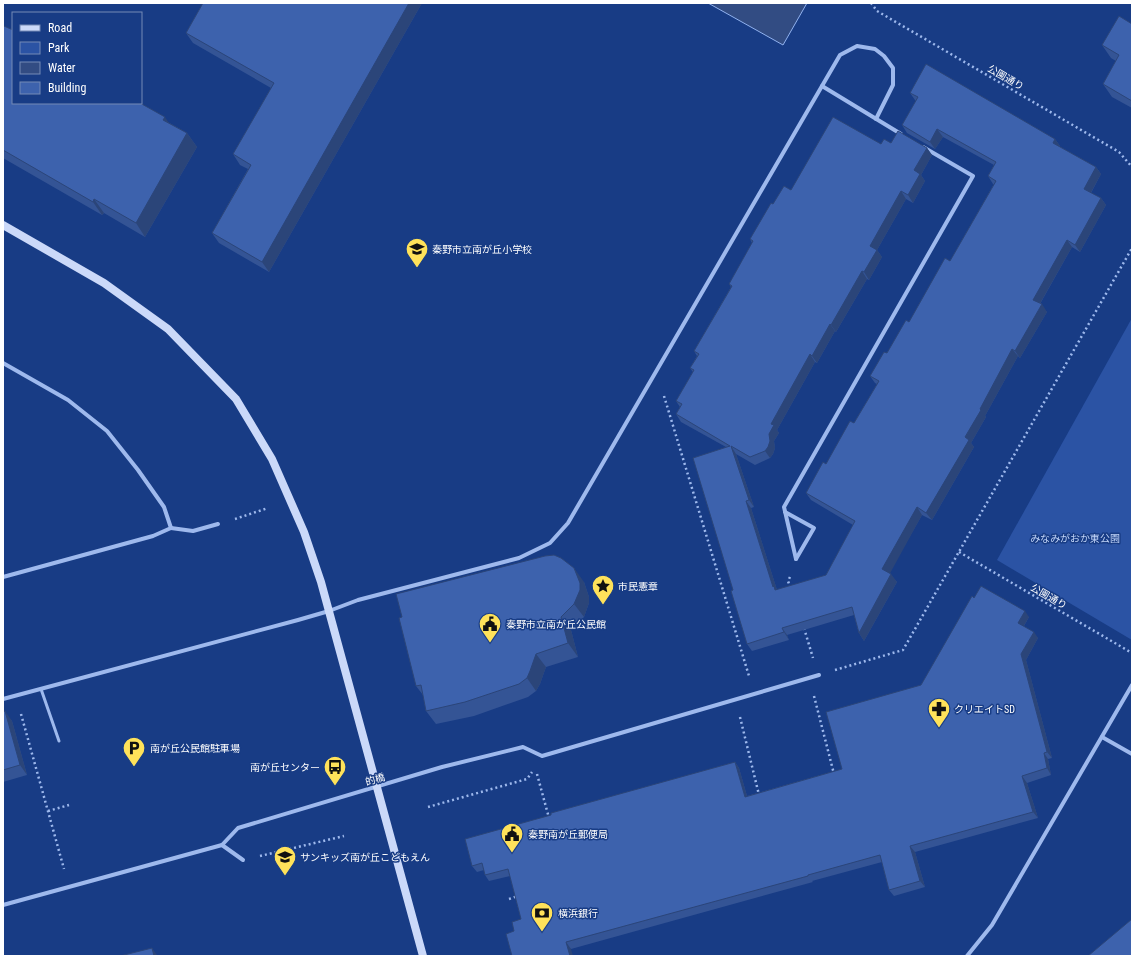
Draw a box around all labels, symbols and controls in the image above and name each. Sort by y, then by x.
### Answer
legend [12,12,142,104]
text: Road [48,21,72,35]
text: Park [48,41,70,55]
text: Water [48,61,76,75]
street label: 公園通り [986,63,1026,92]
text: Building [48,81,86,95]
school or university icon: 秦野市立南が丘小学校 [404,236,430,269]
place label: 秦野市立南が丘小学校 [432,244,532,255]
park label: みなみがおか東公園 [1030,533,1120,544]
place icon: 市民憲章 [590,573,616,606]
place label: 市民憲章 [618,581,658,592]
street label: 公園通り [1029,582,1069,611]
public building icon: 秦野市立南が丘公民館 [477,611,503,644]
place label: 秦野市立南が丘公民館 [506,619,606,630]
pharmacy icon: クリエイトSD [926,696,952,729]
place label: クリエイトSD [954,704,1015,715]
parking icon: 南が丘公民館駐車場 [121,735,147,768]
place label: 南が丘公民館駐車場 [150,743,240,754]
bus stop icon: 南が丘センター [322,754,348,787]
place label: 南が丘センター [250,762,320,773]
street label: 的橋 [364,771,386,788]
public building icon: 秦野南が丘郵便局 [499,821,525,854]
place label: 秦野南が丘郵便局 [528,829,608,840]
school or university icon: サンキッズ南が丘こどもえん [272,844,298,877]
place label: サンキッズ南が丘こどもえん [300,852,430,863]
bank icon: 横浜銀行 [529,900,555,933]
place label: 横浜銀行 [558,908,598,919]

